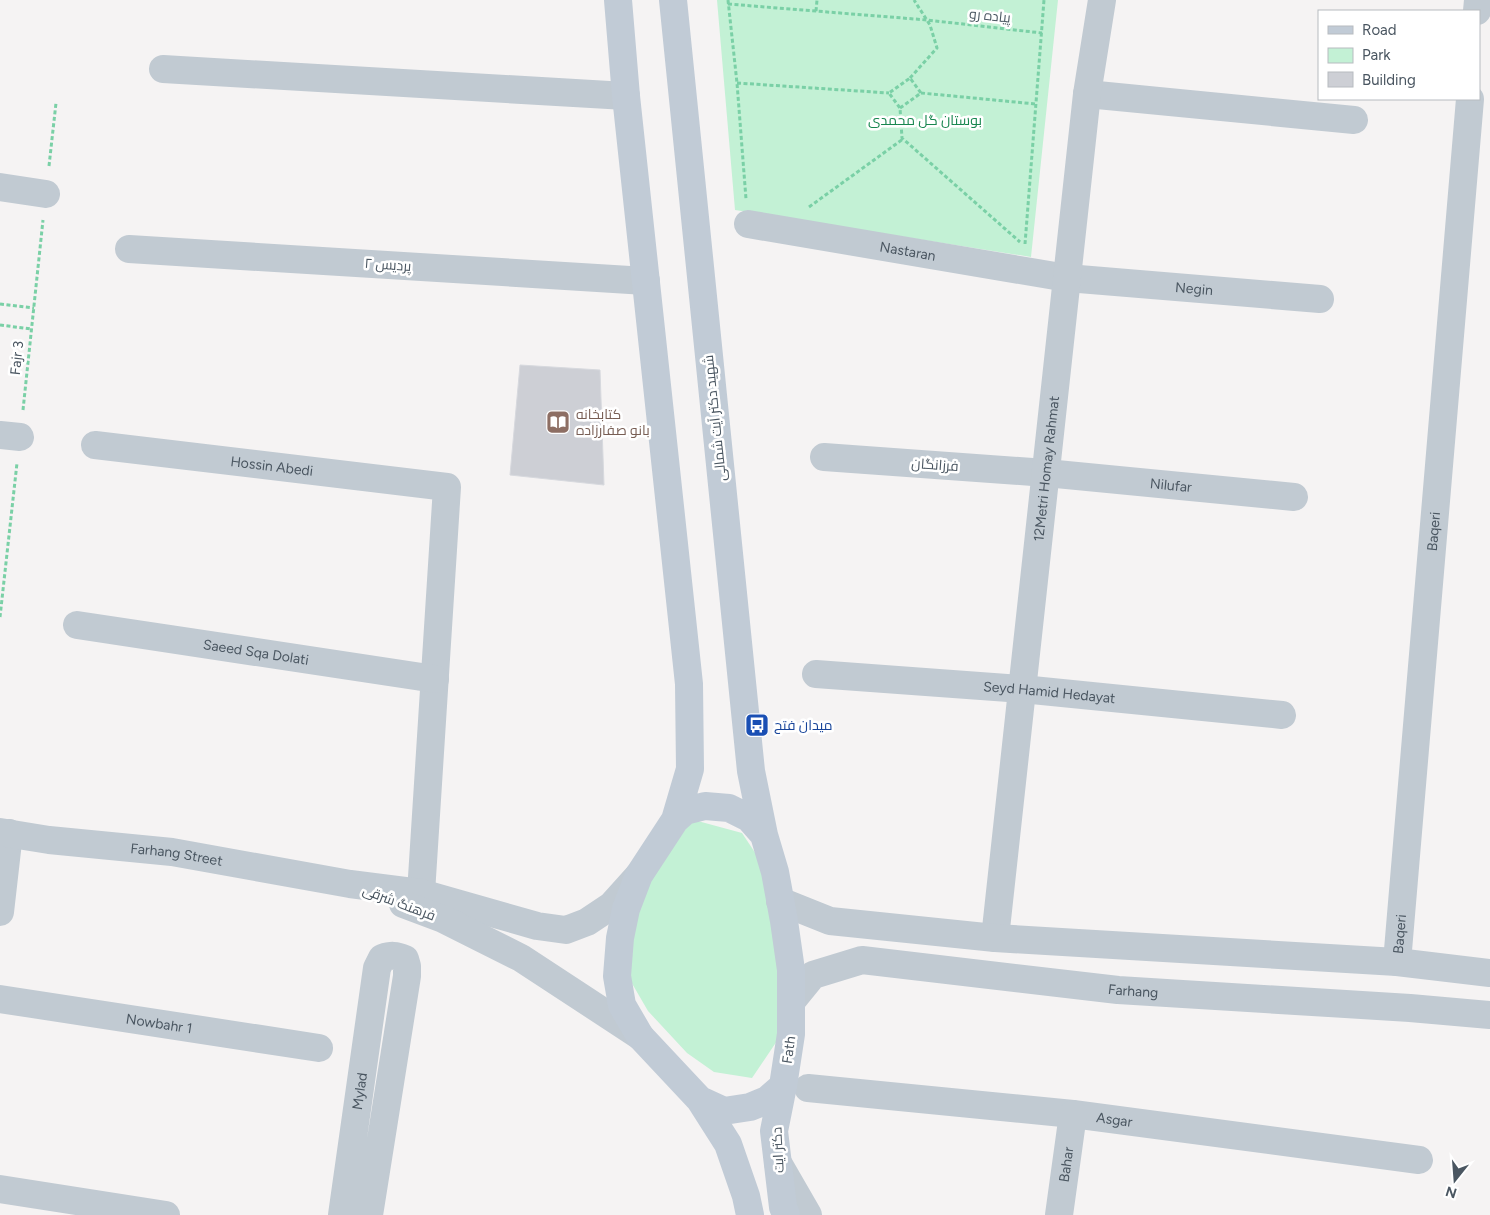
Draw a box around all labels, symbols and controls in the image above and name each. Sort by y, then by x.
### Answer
street label: پیاده رو [968,5,1012,28]
legend [1318,10,1480,100]
text: Road [1362,21,1397,39]
text: Park [1362,46,1391,64]
text: Building [1362,71,1416,89]
park label: بوستان گل محمدی [868,112,982,129]
street label: Nastaran [878,238,937,264]
street label: پردیس ۲ [364,255,412,276]
street label: Negin [1174,279,1214,299]
street label: Fajr 3 [7,340,27,376]
street label: شهید دکتر آیت شمالی [700,354,730,482]
street label: 12Metri Homay Rahmat [1030,395,1063,542]
place label: کتابخانه بانو صفارزاده [576,406,650,439]
library icon: کتابخانه بانو صفارزاده [545,409,571,435]
street label: Hossin Abedi [230,453,314,479]
street label: فرزانگان [911,455,959,475]
street label: Nilufar [1149,475,1193,496]
street label: Baqeri [1423,511,1444,552]
street label: Saeed Sqa Dolati [202,636,310,668]
street label: Seyd Hamid Hedayat [983,678,1116,707]
bus stop icon: میدان فتح [744,712,770,738]
place label: میدان فتح [774,717,833,734]
street label: Farhang Street [130,839,224,869]
street label: فرهنگ شرقی [360,881,438,925]
street label: Baqeri [1389,914,1409,954]
street label: Farhang [1107,980,1159,1001]
street label: Nowbahr 1 [125,1010,194,1037]
street label: Fath [779,1035,799,1065]
street label: Mylad [348,1071,371,1111]
street label: Asgar [1095,1109,1134,1130]
street label: دکتر ایت [768,1126,788,1174]
street label: Bahar [1055,1146,1077,1183]
north arrow [1430,1155,1480,1205]
text: N [1444,1182,1459,1202]

